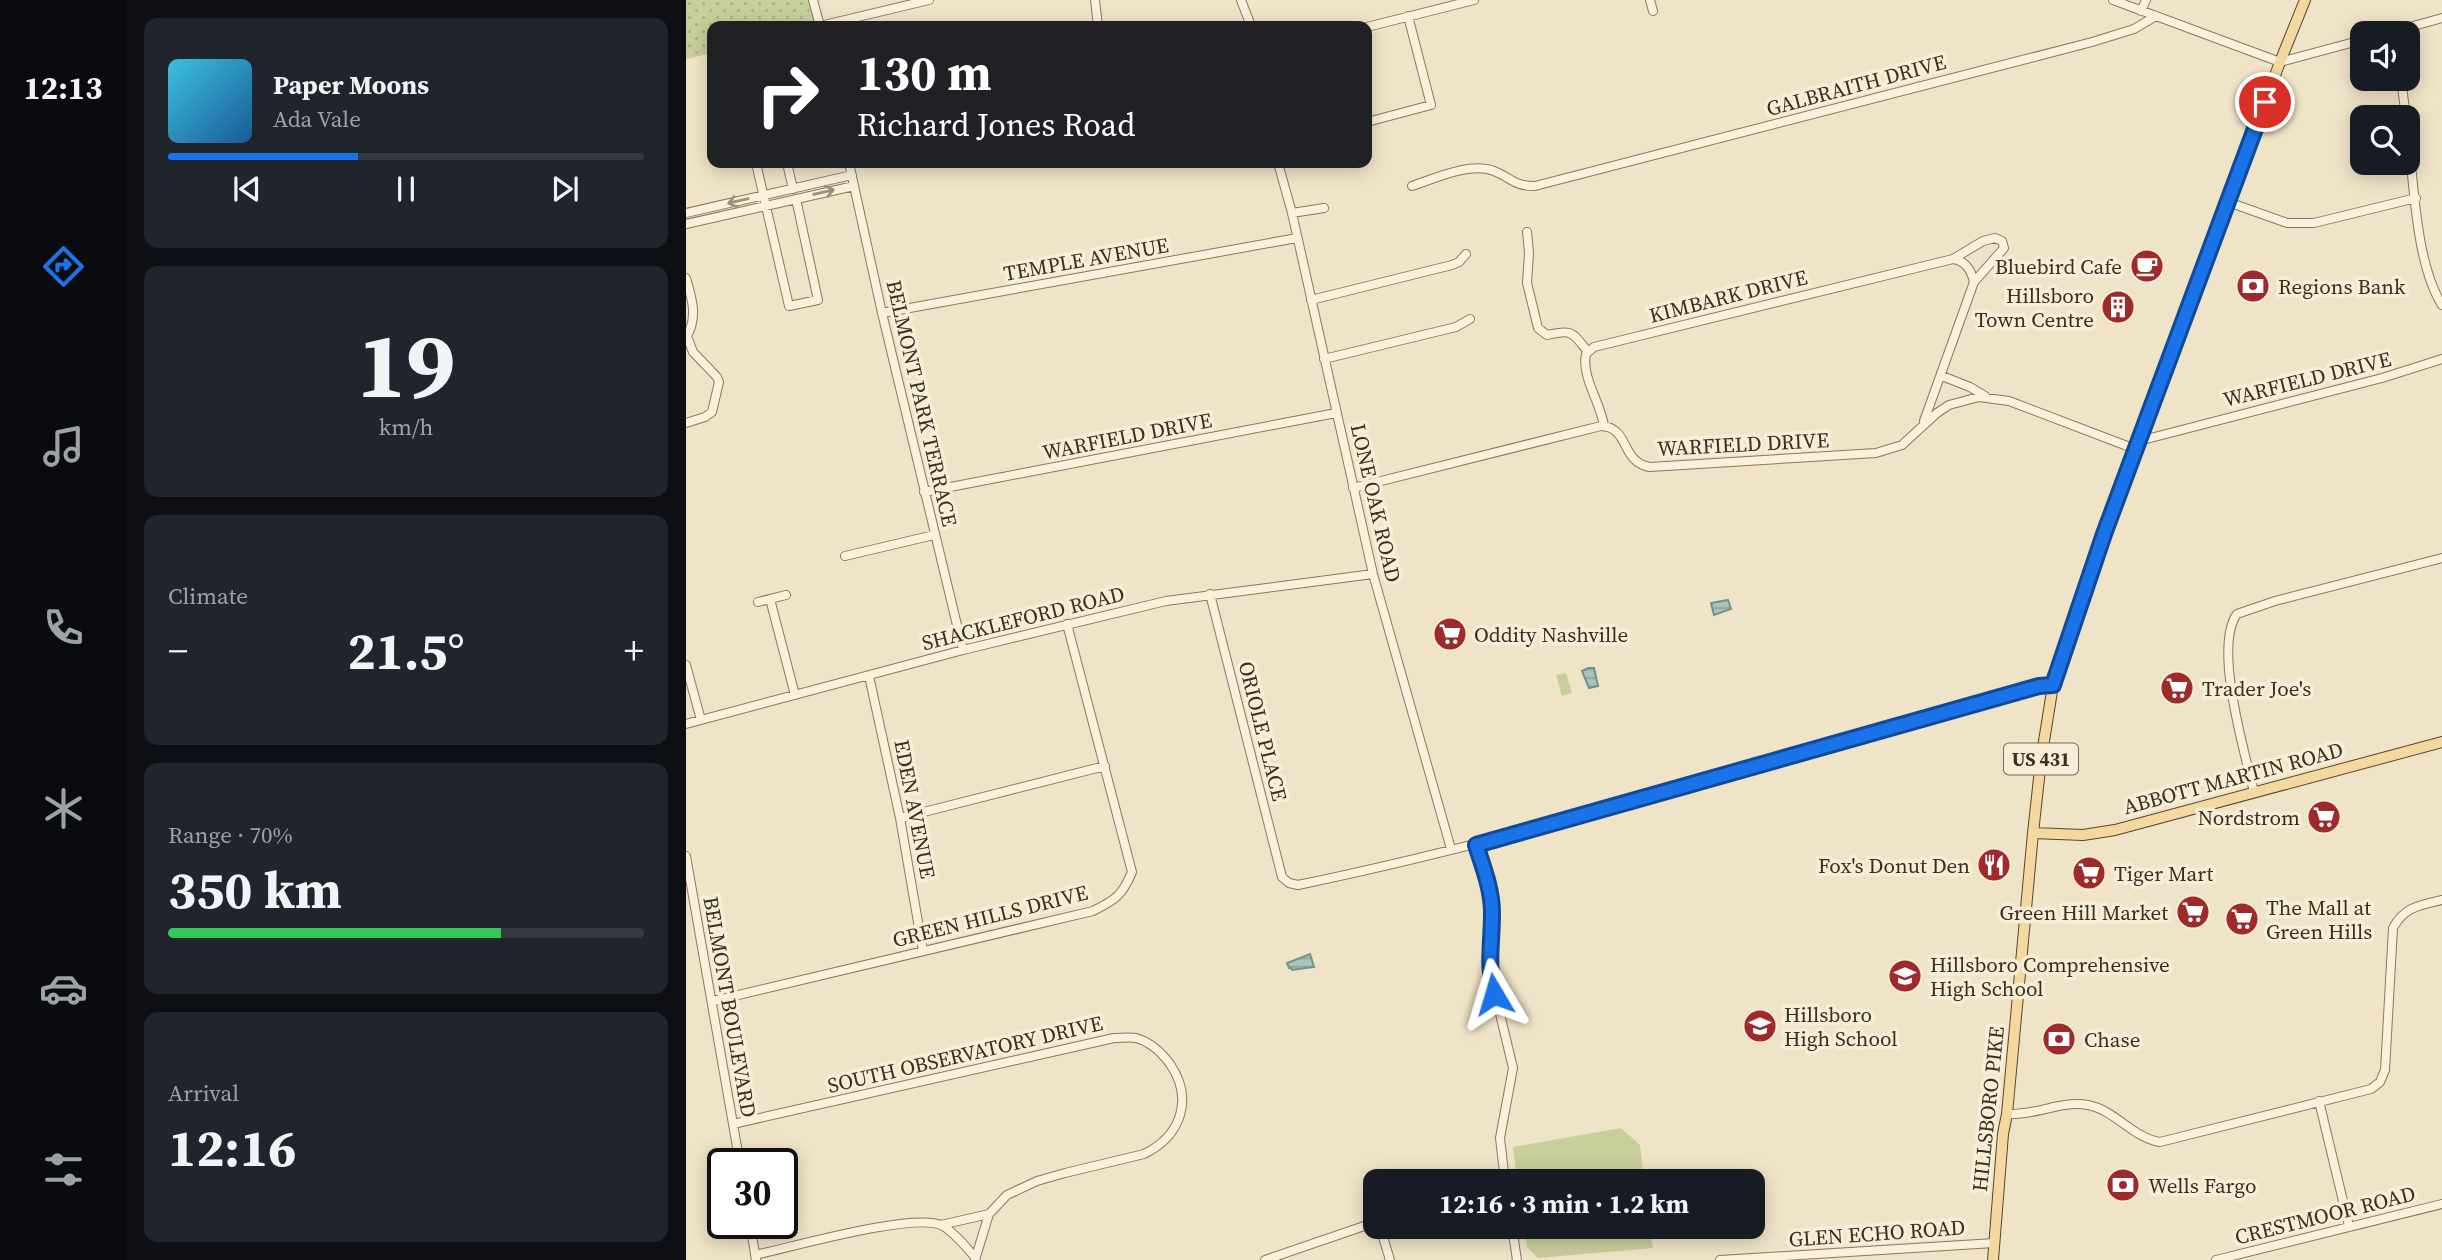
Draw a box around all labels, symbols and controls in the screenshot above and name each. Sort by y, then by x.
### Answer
map controls [2350,21,2420,175]
button: sound [2350,21,2420,91]
text: 130 m [857,39,992,106]
street label: GALBRAITH DRIVE [1763,47,1949,123]
icon: right [742,49,833,140]
text: 12:13 [24,66,102,110]
text: Paper Moons [273,67,429,103]
pin [2235,72,2295,132]
icon: arrive [2246,83,2284,121]
text: Ada Vale [273,103,361,135]
text: Richard Jones Road [857,103,1135,147]
button: search [2350,105,2420,175]
icon: previous [228,170,266,208]
icon: pause [387,170,425,208]
icon: next [546,170,584,208]
one-way arrow [812,185,835,199]
one-way arrow [727,195,749,208]
street label: TEMPLE AVENUE [1001,230,1171,288]
icon: directions [39,242,88,291]
cafe icon: Bluebird Cafe [2128,247,2166,285]
place label: Bluebird Cafe [1995,252,2122,281]
street label: KIMBARK DRIVE [1646,262,1810,330]
bank icon: Regions Bank [2234,267,2272,305]
place label: Regions Bank [2278,272,2406,301]
street label: BELMONT PARK TERRACE [880,277,964,529]
place label: Hillsboro Town Centre [1975,281,2094,334]
building icon: Hillsboro Town Centre [2099,288,2137,326]
text: 19 [357,303,455,427]
street label: WARFIELD DRIVE [2220,344,2394,414]
street label: WARFIELD DRIVE [1040,405,1214,467]
text: km/h [379,411,433,443]
street label: LONE OAK ROAD [1344,421,1408,585]
icon: music [39,422,88,471]
street label: WARFIELD DRIVE [1656,425,1830,463]
street label: SHACKLEFORD ROAD [919,579,1127,657]
text: Climate [168,580,248,612]
icon: phone [39,603,88,652]
text: 21.5° [347,615,465,686]
supermarket icon: Oddity Nashville [1431,615,1469,653]
place label: Oddity Nashville [1474,620,1628,649]
text: − [168,625,188,677]
text: + [624,625,644,677]
street label: ORIOLE PLACE [1232,658,1294,804]
supermarket icon: Trader Joe's [2158,669,2196,707]
place label: Trader Joe's [2202,674,2311,703]
street label: ABBOTT MARTIN ROAD [2120,735,2346,821]
street label: EDEN AVENUE [887,737,943,881]
road number: US 431 [2004,744,2078,774]
icon: climate [39,784,88,833]
supermarket icon: Nordstrom [2305,798,2343,836]
place label: Nordstrom [2198,803,2300,832]
text: Range · 70% [168,819,293,851]
restaurant icon: Fox's Donut Den [1975,846,2013,884]
place label: Fox's Donut Den [1818,851,1970,880]
text: 350 km [168,854,342,925]
supermarket icon: Tiger Mart [2070,854,2108,892]
place label: Tiger Mart [2114,859,2213,888]
street label: GREEN HILLS DRIVE [889,878,1091,954]
supermarket icon: Green Hill Market [2174,893,2212,931]
place label: The Mall at Green Hills [2266,893,2372,946]
street label: BELMONT BOULEVARD [696,894,764,1120]
place label: Green Hill Market [1999,898,2168,927]
supermarket icon: The Mall at Green Hills [2223,900,2261,938]
place label: Hillsboro Comprehensive High School [1930,950,2170,1003]
position arrow [1457,957,1531,1031]
school or university icon: Hillsboro Comprehensive High School [1886,957,1924,995]
icon: car [39,964,88,1013]
place label: Hillsboro High School [1784,1000,1897,1053]
school or university icon: Hillsboro High School [1741,1007,1779,1045]
street label: SOUTH OBSERVATORY DRIVE [825,1008,1105,1100]
bank icon: Chase [2040,1020,2078,1058]
street label: HILLSBORO PIKE [1965,1025,2011,1193]
place label: Chase [2084,1025,2140,1054]
text: Arrival [168,1077,239,1109]
text: 12:16 [168,1112,296,1183]
icon: filters [39,1145,88,1194]
speed limit sign: 30 [707,1148,798,1239]
bank icon: Wells Fargo [2104,1166,2142,1204]
place label: Wells Fargo [2148,1171,2257,1200]
street label: CRESTMOOR ROAD [2232,1179,2418,1251]
text: 12:16 · 3 min · 1.2 km [1439,1186,1689,1222]
street label: GLEN ECHO ROAD [1788,1212,1966,1254]

